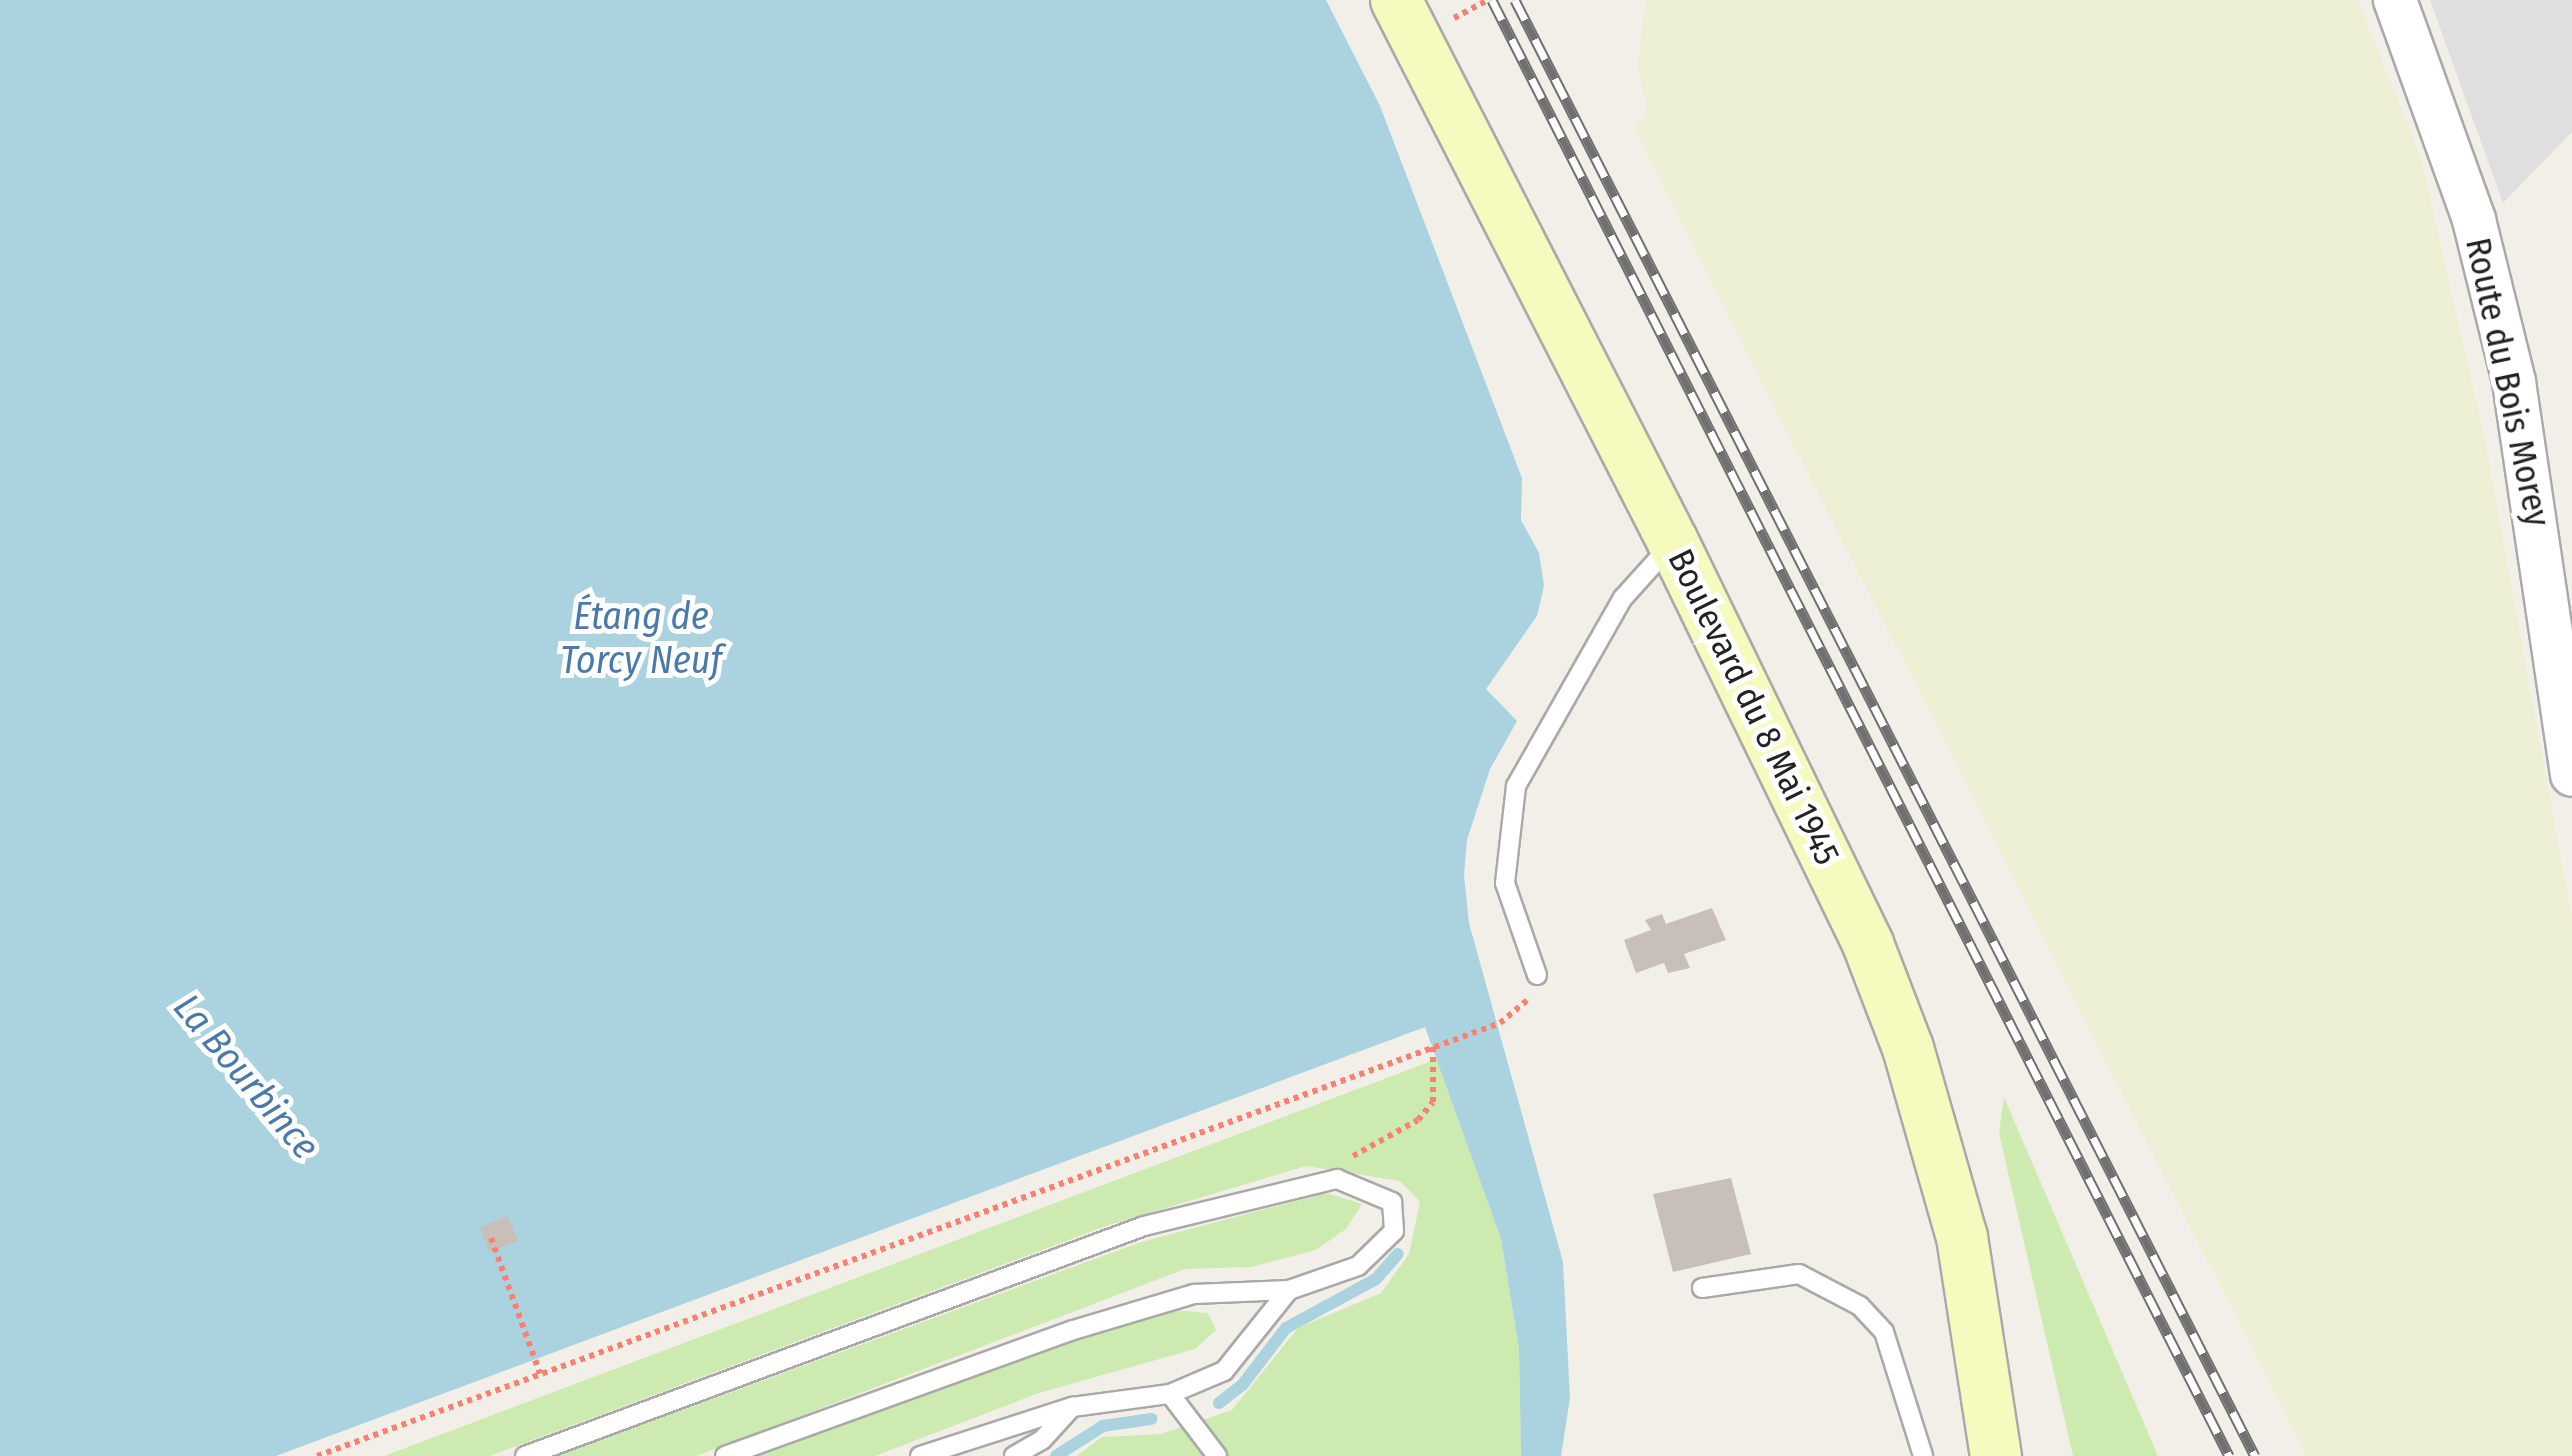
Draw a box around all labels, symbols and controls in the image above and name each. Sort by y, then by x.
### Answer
street label: Route du Bois Morey [2457,234,2559,530]
street label: Boulevard du 8 Mai 1945 [1659,542,1849,872]
water label: Étang de Torcy Neuf [560,594,722,684]
water label: La Bourbince [164,985,328,1169]

